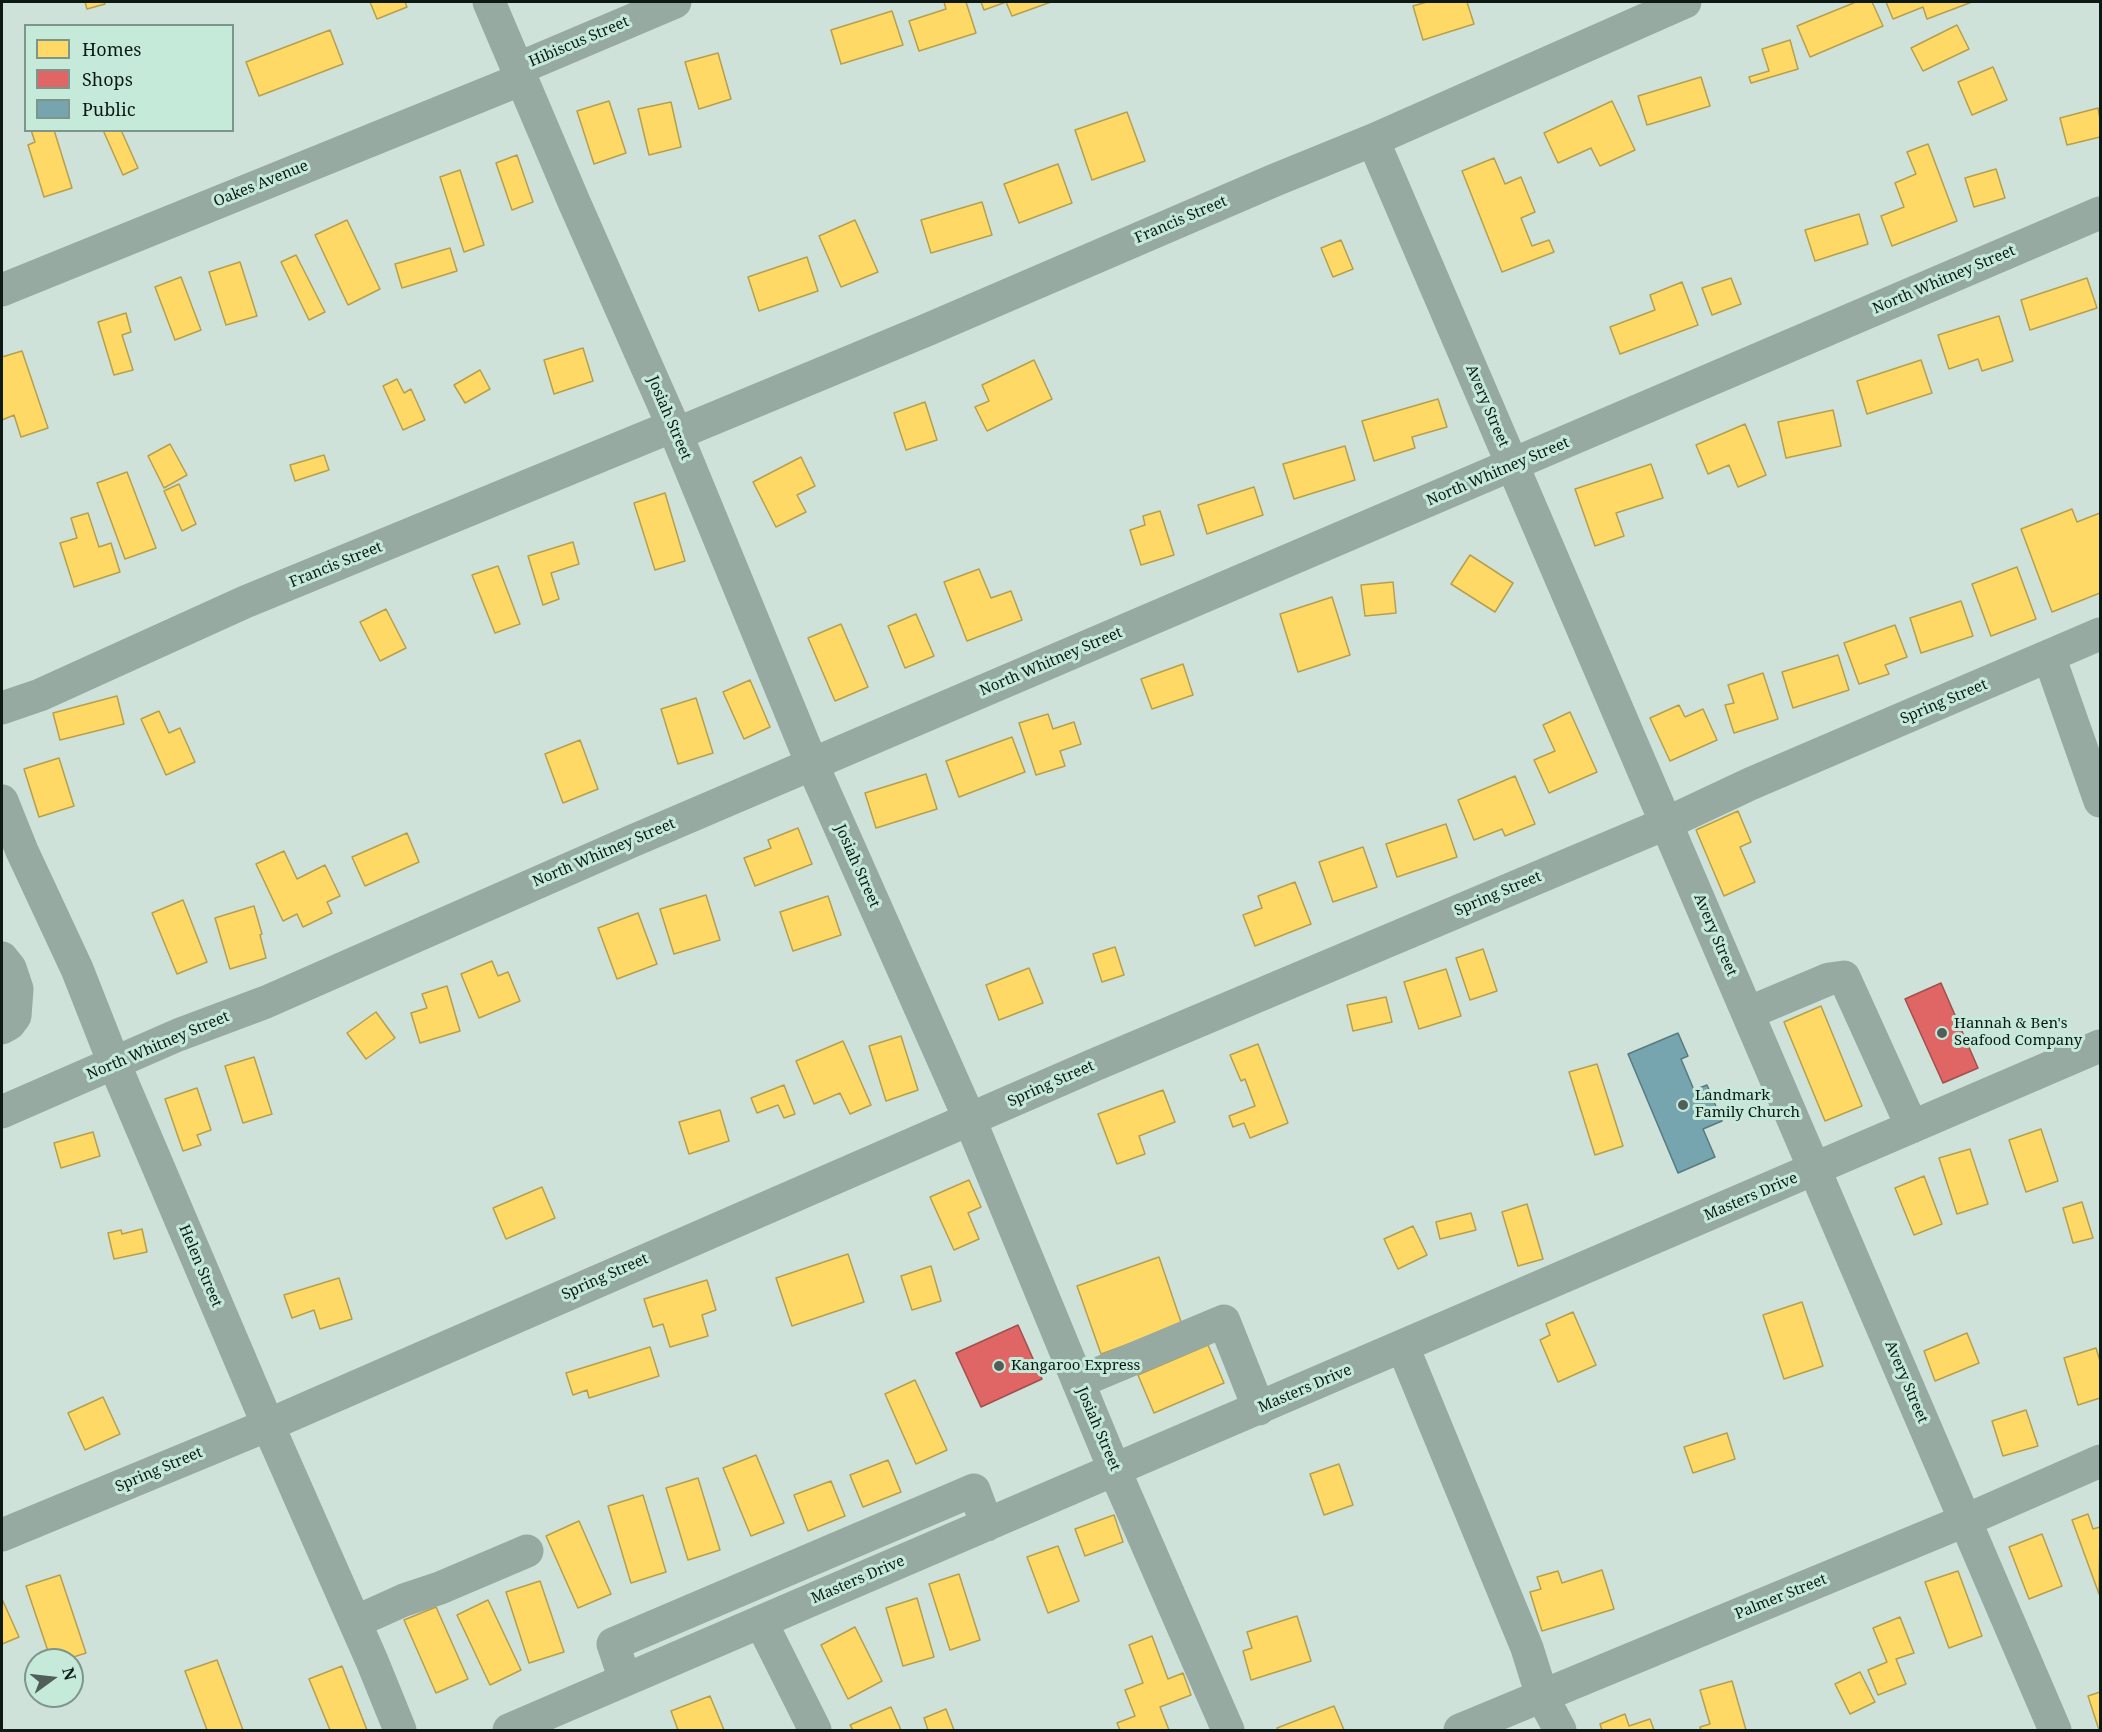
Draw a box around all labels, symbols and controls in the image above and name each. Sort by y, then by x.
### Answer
street label: Hibiscus Street [526,13,632,71]
legend [24,24,234,132]
text: Homes [82,37,141,61]
text: Shops [82,67,133,91]
text: Public [82,97,136,121]
street label: Oakes Avenue [211,157,311,211]
street label: Francis Street [1132,192,1230,248]
street label: North Whitney Street [1870,242,2018,318]
street label: Avery Street [1462,362,1512,450]
street label: Josiah Street [643,373,695,463]
street label: North Whitney Street [1424,434,1572,510]
street label: Francis Street [287,538,385,592]
street label: North Whitney Street [977,624,1125,700]
street label: Spring Street [1898,676,1990,728]
street label: North Whitney Street [530,815,678,891]
street label: Josiah Street [831,822,883,910]
street label: Spring Street [1452,868,1544,920]
street label: Avery Street [1690,891,1740,979]
street label: North Whitney Street [84,1008,232,1084]
place label: Hannah & Ben's Seafood Company [1954,1015,2082,1050]
marker: Hannah & Ben's Seafood Company [1935,1026,1949,1040]
street label: Spring Street [1005,1057,1097,1111]
place label: Landmark Family Church [1695,1087,1800,1122]
marker: Landmark Family Church [1676,1098,1690,1112]
street label: Masters Drive [1702,1169,1800,1225]
street label: Helen Street [175,1222,225,1310]
street label: Spring Street [559,1250,651,1304]
street label: Avery Street [1881,1338,1931,1426]
place label: Kangaroo Express [1011,1357,1140,1375]
marker: Kangaroo Express [992,1359,1006,1373]
street label: Masters Drive [1256,1361,1354,1417]
street label: Josiah Street [1072,1384,1124,1474]
street label: Spring Street [113,1444,205,1496]
street label: Masters Drive [809,1552,907,1608]
street label: Palmer Street [1733,1570,1829,1624]
north arrow [24,1648,84,1708]
text: N [57,1665,82,1683]

